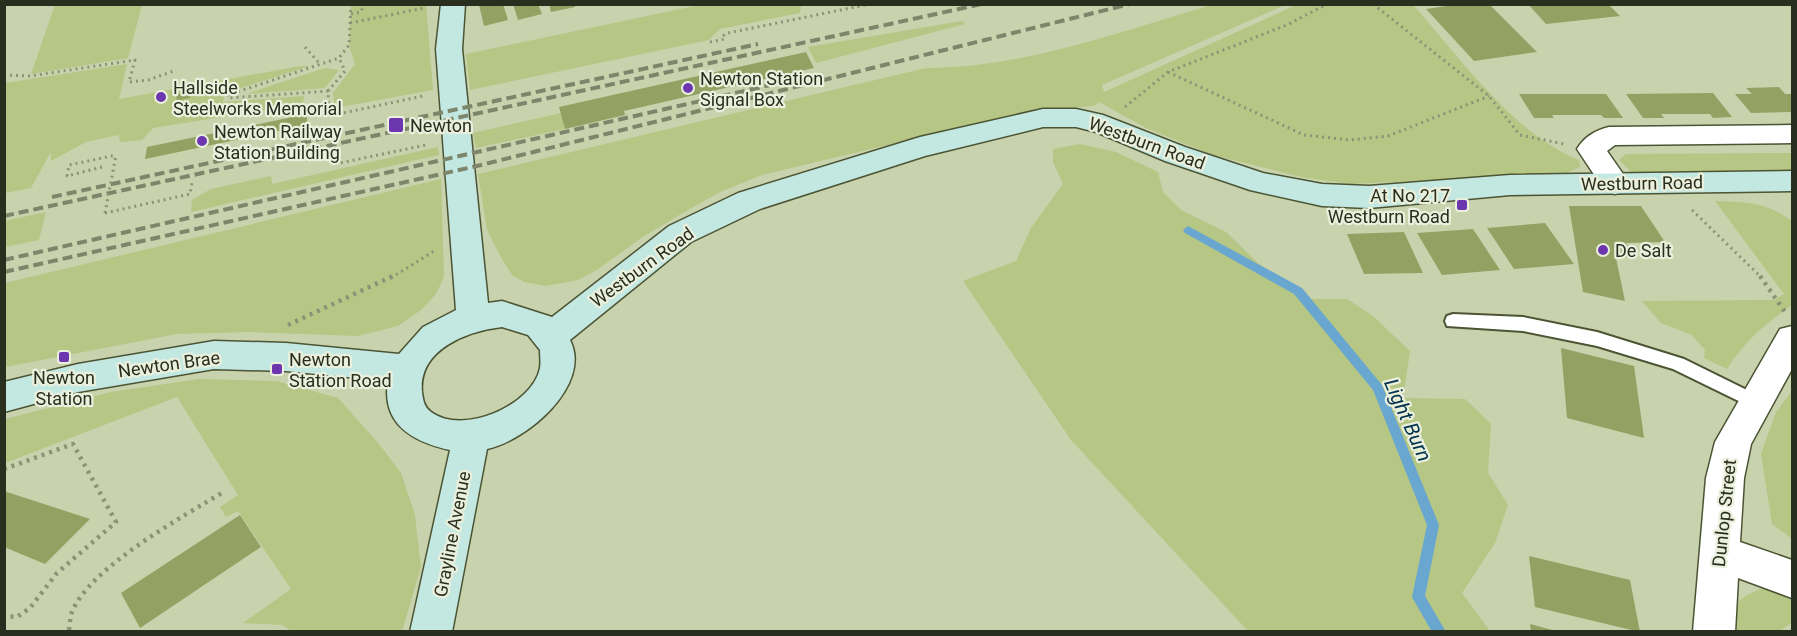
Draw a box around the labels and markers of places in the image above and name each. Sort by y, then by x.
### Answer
place label: Newton Station Signal Box [700,68,823,110]
place label: Hallside Steelworks Memorial [173,77,342,119]
marker: Newton Station Signal Box [681,81,695,95]
marker: Hallside Steelworks Memorial [154,90,168,104]
place label: Newton [410,115,472,136]
marker: Newton [387,116,405,134]
place label: Newton Railway Station Building [214,121,342,163]
marker: Newton Railway Station Building [195,134,209,148]
place label: At No 217 Westburn Road [1328,185,1450,227]
marker: At No 217 Westburn Road [1455,198,1469,212]
place label: De Salt [1615,240,1672,261]
marker: De Salt [1596,243,1610,257]
place label: Newton Station Road [289,349,392,391]
marker: Newton Station [57,350,71,364]
marker: Newton Station Road [270,362,284,376]
place label: Newton Station [33,367,95,409]

